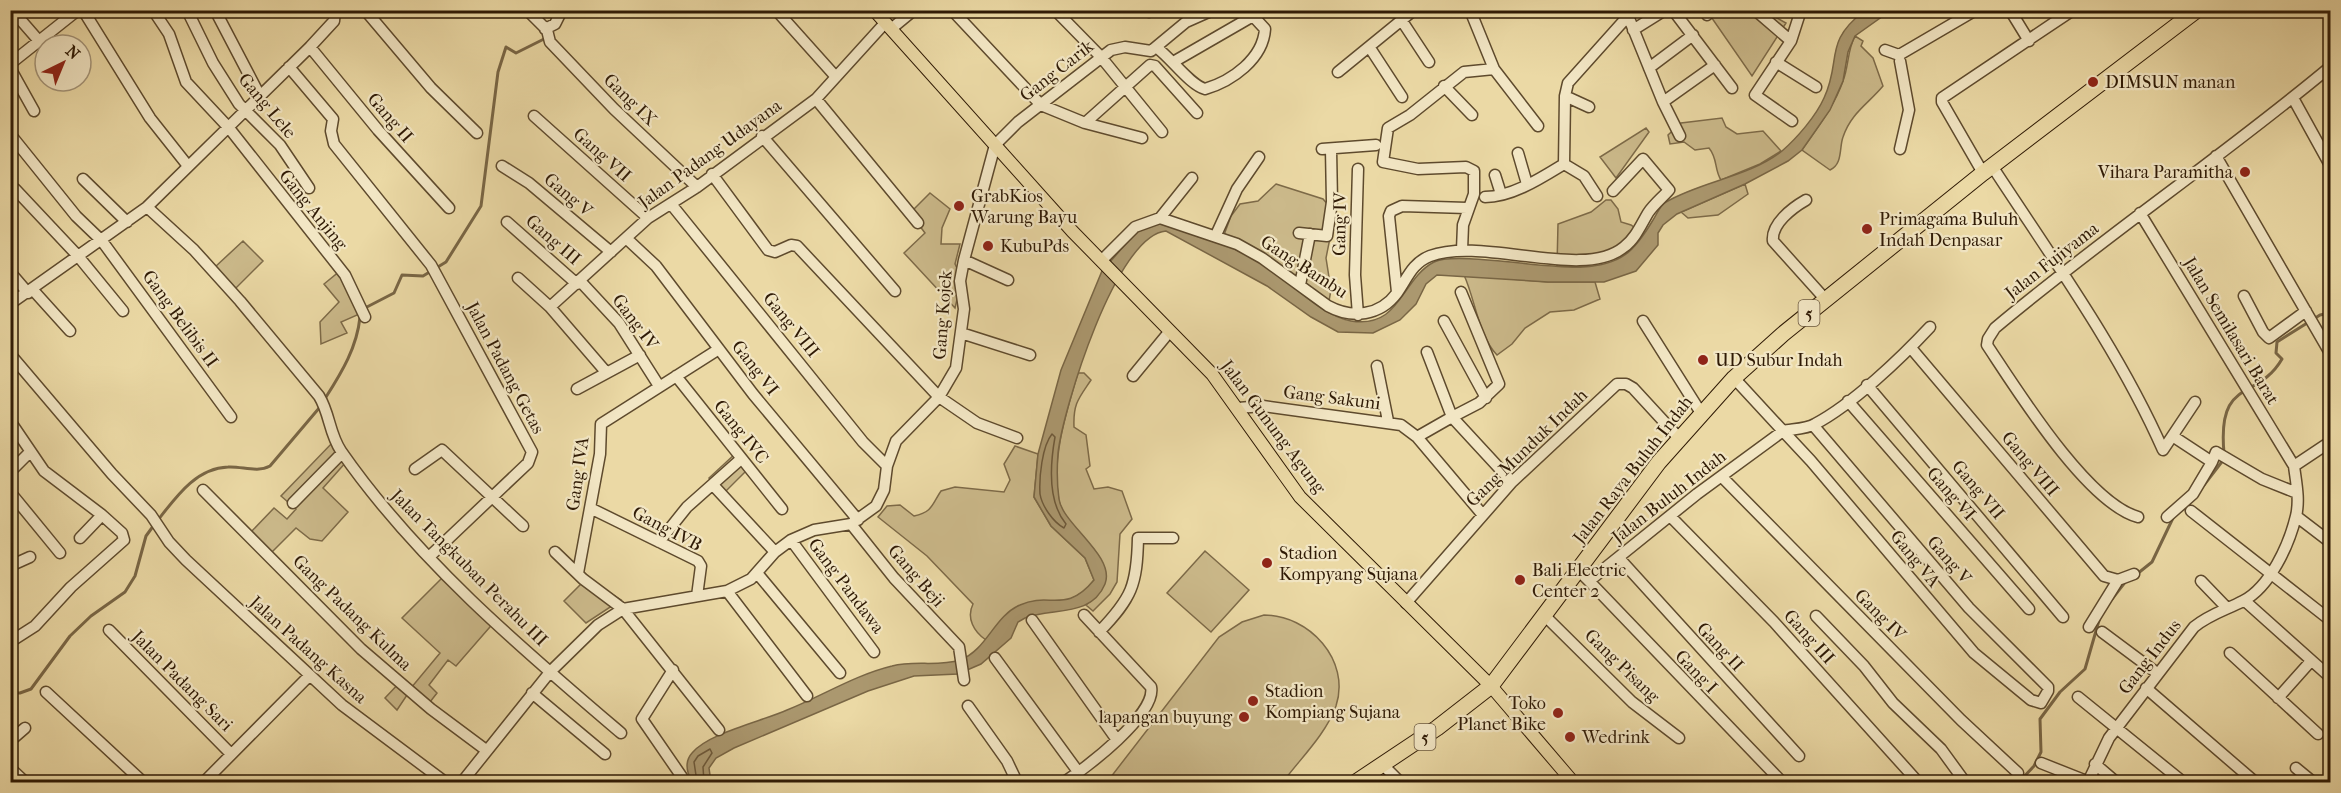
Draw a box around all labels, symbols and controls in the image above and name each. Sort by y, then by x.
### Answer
north arrow [33,33,93,93]
street label: Gang Carik [1016,35,1099,106]
text: N [62,41,84,64]
street label: Gang Lele [234,69,300,143]
street label: Gang IX [599,70,661,130]
place label: DIMSUN manan [2105,72,2236,93]
marker: DIMSUN manan [2086,75,2100,89]
street label: Gang II [363,89,417,147]
street label: Jalan Padang Udayana [633,95,786,214]
street label: Gang VII [569,124,635,186]
place label: Vihara Paramitha [2097,162,2234,183]
marker: Vihara Paramitha [2238,165,2252,179]
street label: Gang Anjing [274,166,352,255]
street label: Gang V [540,169,597,222]
place label: GrabKios Warung Bayu [970,186,1077,228]
street label: Gang IV [1329,191,1351,256]
marker: GrabKios Warung Bayu [952,199,966,213]
place label: Primagama Buluh Indah Denpasar [1879,209,2018,251]
street label: Gang III [521,210,585,270]
street label: Jalan Fujiyama [2000,218,2103,305]
marker: Primagama Buluh Indah Denpasar [1860,222,1874,236]
street label: Gang Bambu [1257,231,1351,303]
place label: KubuPds [1000,236,1070,257]
marker: KubuPds [981,239,995,253]
street label: Jalan Semilasari Barat [2178,252,2284,409]
street label: Gang Belibis II [138,266,222,372]
street label: Gang Kojek [929,269,957,360]
street label: Gang VIII [758,288,824,362]
street label: Gang IV [607,290,663,355]
street label: Jalan Padang Getas [460,297,549,438]
road number: 5 [1798,300,1820,326]
street label: Gang VI [727,336,783,400]
place label: UD Subur Indah [1715,350,1843,371]
marker: UD Subur Indah [1696,353,1710,367]
street label: Jalan Gunung Agung [1215,355,1330,498]
street label: Gang Sakuni [1282,382,1383,414]
street label: Gang Munduk Indah [1462,385,1592,511]
street label: Jalan Raya Buluh Indah [1568,392,1697,550]
street label: Gang IVC [709,396,773,468]
street label: Gang VIII [1997,427,2063,501]
street label: Gang IVA [562,435,594,512]
street label: Jalan Buluh Indah [1606,446,1730,549]
street label: Gang VII [1947,456,2009,524]
street label: Gang VI [1922,463,1980,525]
street label: Jalan Tangkuban Perahu III [385,484,552,651]
street label: Gang IVB [629,502,705,556]
street label: Gang VA [1886,526,1945,592]
street label: Gang V [1922,532,1976,589]
street label: Gang Pandawa [803,534,889,638]
street label: Gang Beji [883,541,949,612]
place label: Stadion Kompyang Sujana [1279,543,1419,585]
street label: Gang Padang Kulma [288,551,416,676]
marker: Stadion Kompyang Sujana [1260,556,1274,570]
place label: Bali Electric Center 2 [1532,560,1626,602]
marker: Bali Electric Center 2 [1513,573,1527,587]
street label: Gang IV [1850,585,1911,646]
street label: Jalan Padang Kasna [244,591,371,709]
street label: Gang III [1779,605,1839,669]
street label: Gang Indus [2114,615,2186,699]
street label: Gang II [1692,618,1748,676]
street label: Jalan Padang Sari [126,625,237,736]
street label: Gang Pisang [1580,625,1664,707]
street label: Gang I [1670,646,1722,698]
place label: Stadion Kompiang Sujana [1265,681,1401,723]
place label: Toko Planet Bike [1457,693,1546,735]
marker: Stadion Kompiang Sujana [1246,694,1260,708]
marker: Toko Planet Bike [1551,706,1565,720]
place label: lapangan buyung [1098,707,1232,728]
marker: lapangan buyung [1237,710,1251,724]
road number: 5 [1414,724,1436,750]
place label: Wedrink [1581,727,1651,748]
marker: Wedrink [1563,730,1577,744]

